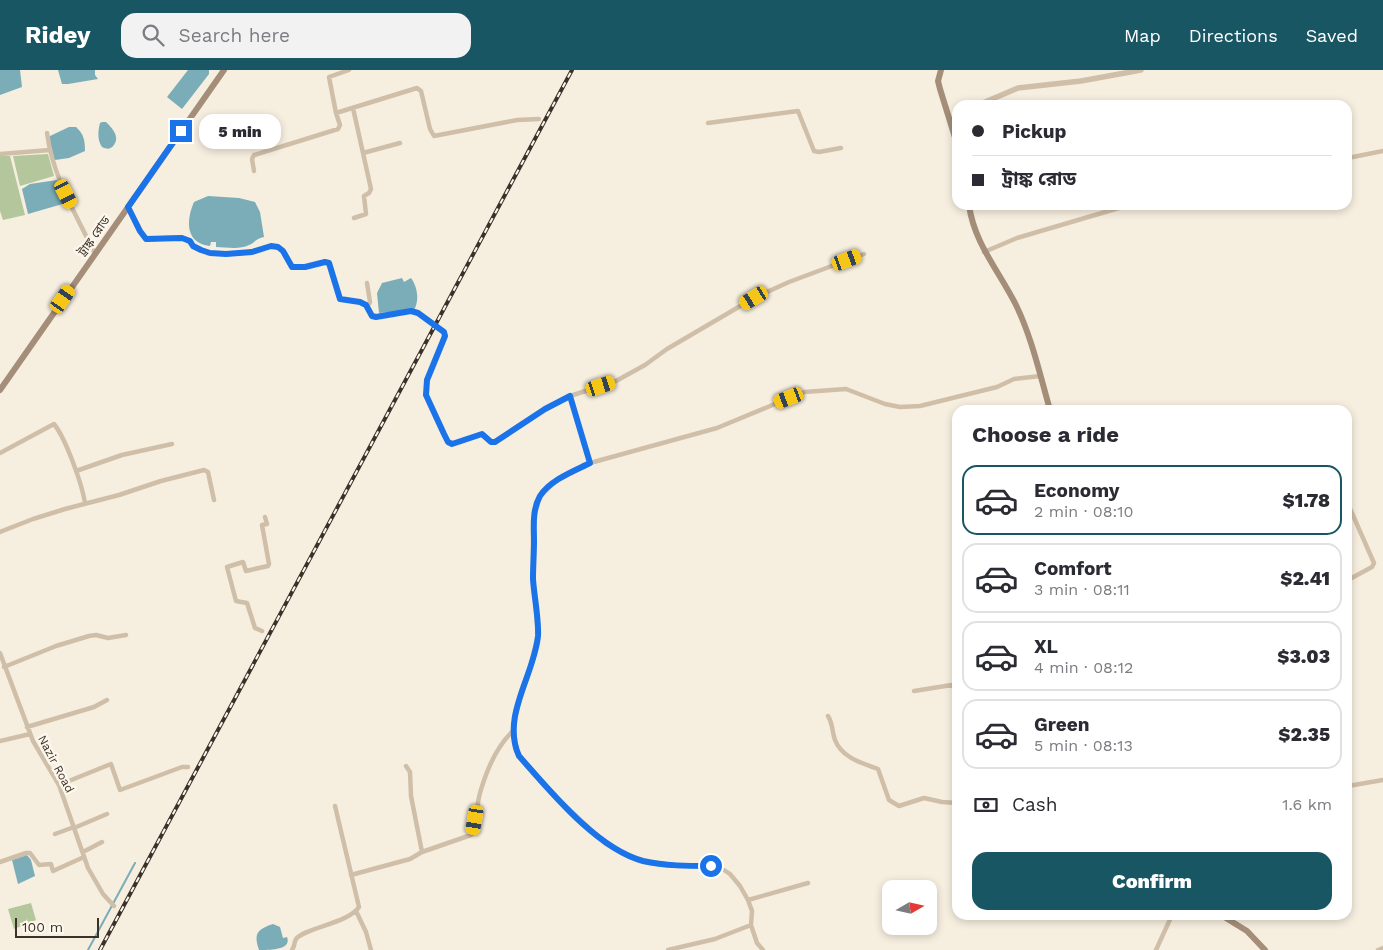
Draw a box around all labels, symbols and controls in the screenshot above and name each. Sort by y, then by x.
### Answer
search box [121,13,471,58]
text: Ridey [25,21,91,49]
icon: search [139,21,167,49]
text: Search here [179,24,290,47]
text: Map [1124,25,1161,46]
text: Directions [1189,25,1278,46]
text: Saved [1306,25,1358,46]
callout: 5 min [198,114,281,148]
route end [170,120,192,142]
text: Pickup [1002,120,1066,143]
text: 5 min [218,122,262,141]
text: ট্রাঙ্ক রোড [1002,167,1076,190]
car [52,177,79,211]
street label: ট্রাঙ্ক রোড [74,212,113,259]
car [830,248,863,272]
car [48,282,77,316]
car [737,284,770,312]
car [584,374,617,398]
car [772,386,805,410]
text: Choose a ride [972,422,1119,447]
icon: car [974,478,1019,523]
text: Economy [1034,479,1119,502]
text: $1.78 [1282,489,1330,512]
text: 2 min · 08:10 [1034,502,1133,521]
icon: car [974,556,1019,601]
text: Comfort [1034,557,1112,580]
text: $2.41 [1280,567,1330,590]
text: 3 min · 08:11 [1034,580,1130,599]
icon: car [974,634,1019,679]
text: XL [1034,635,1058,658]
text: $3.03 [1277,645,1330,668]
text: 4 min · 08:12 [1034,658,1133,677]
icon: car [974,712,1019,757]
text: Green [1034,713,1090,736]
text: $2.35 [1278,723,1330,746]
street label: Nazir Road [35,733,77,795]
text: 5 min · 08:13 [1034,736,1133,755]
icon: cash [972,791,1000,819]
text: Cash [1012,793,1058,816]
text: 1.6 km [1282,795,1332,814]
car [465,804,484,836]
button: Confirm [972,852,1332,910]
route start [700,855,722,877]
north arrow [882,880,938,935]
map controls [882,880,937,935]
scale bar [15,915,99,938]
text: 100 m [22,919,63,935]

